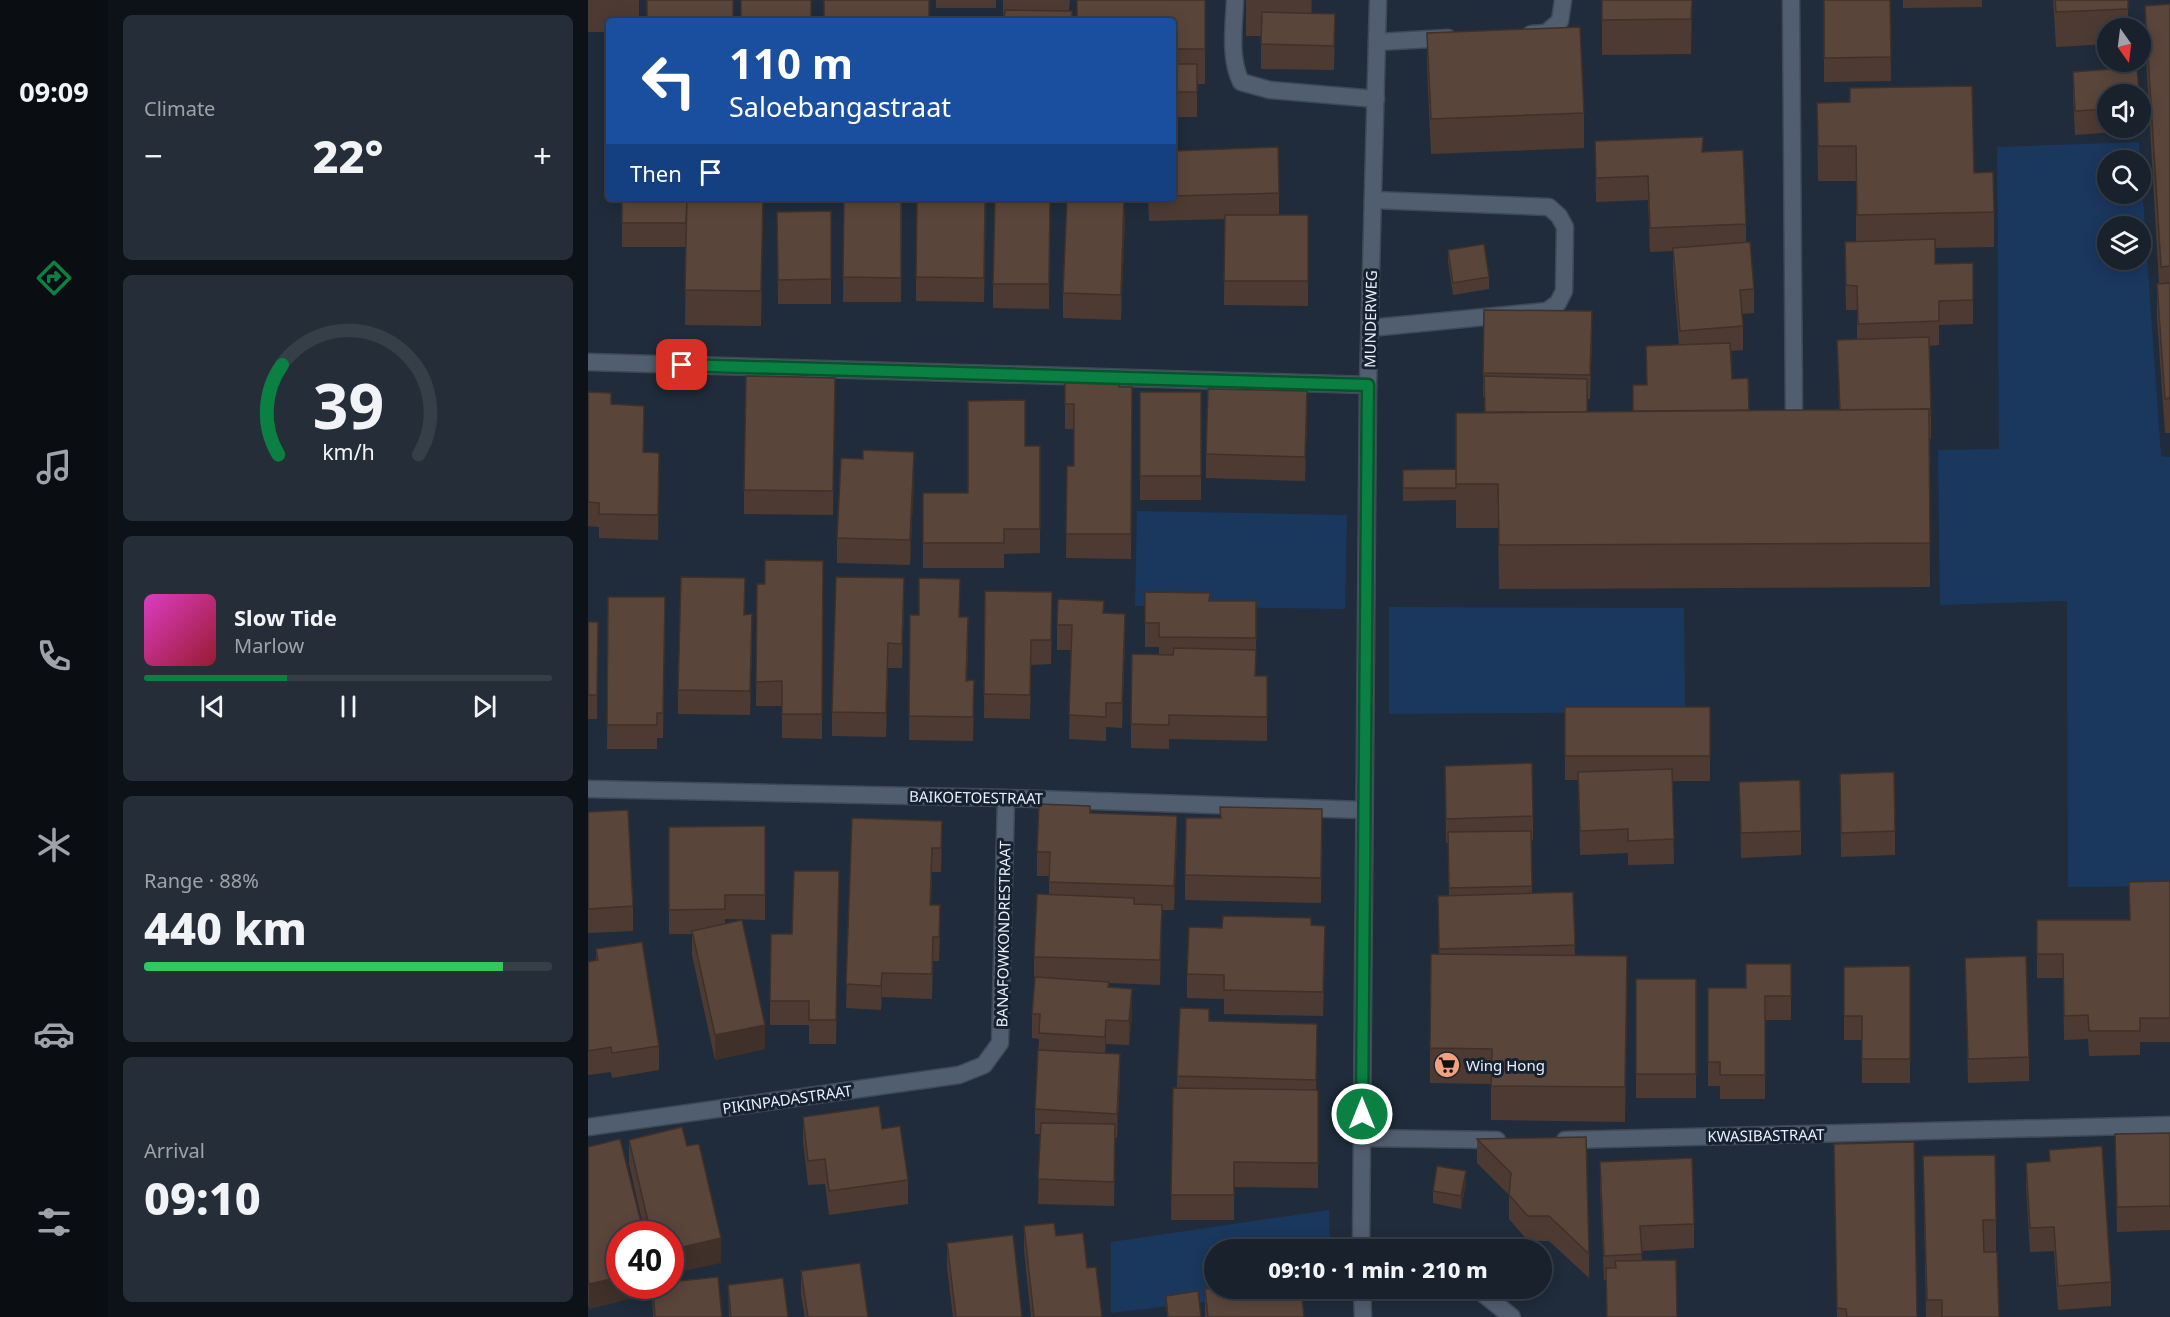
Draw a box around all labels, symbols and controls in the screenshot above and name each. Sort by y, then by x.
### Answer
north arrow [2097,18,2151,72]
map controls [2097,18,2151,270]
text: 110 m [729,34,853,91]
icon: left [630,42,708,120]
text: 09:09 [19,73,89,110]
button: sound [2097,84,2151,138]
text: Saloebangastraat [729,88,951,125]
text: Climate [144,95,215,122]
text: 22° [312,125,384,186]
text: − [144,133,163,178]
text: + [533,133,552,178]
button: search [2097,150,2151,204]
icon: arrive [694,156,727,189]
text: Then [630,158,682,188]
button: layers [2097,216,2151,270]
icon: directions [33,257,75,299]
street label: MUNDERWEG [1359,270,1381,368]
pin [656,339,707,390]
icon: arrive [665,348,698,381]
text: 39 [312,362,384,447]
text: km/h [322,438,374,467]
icon: music [33,446,75,488]
text: Slow Tide [234,602,337,632]
text: Marlow [234,632,304,659]
icon: phone [33,635,75,677]
icon: previous [196,690,229,723]
icon: pause [332,690,365,723]
icon: next [468,690,501,723]
street label: BAIKOETOESTRAAT [909,786,1044,808]
icon: climate [33,824,75,866]
street label: BANAFOWKONDRESTRAAT [991,840,1015,1028]
text: Range · 88% [144,867,259,894]
text: 440 km [144,897,307,958]
icon: car [33,1013,75,1055]
supermarket icon: Wing Hong [1432,1050,1462,1080]
place label: Wing Hong [1466,1055,1545,1075]
street label: PIKINPADASTRAAT [721,1080,854,1118]
position arrow [1330,1082,1394,1146]
street label: KWASIBASTRAAT [1707,1124,1825,1146]
text: Arrival [144,1137,205,1164]
text: 09:10 [144,1167,261,1228]
icon: filters [33,1201,75,1243]
speed limit sign: 40 [606,1221,684,1299]
text: 09:10 · 1 min · 210 m [1268,1254,1488,1284]

